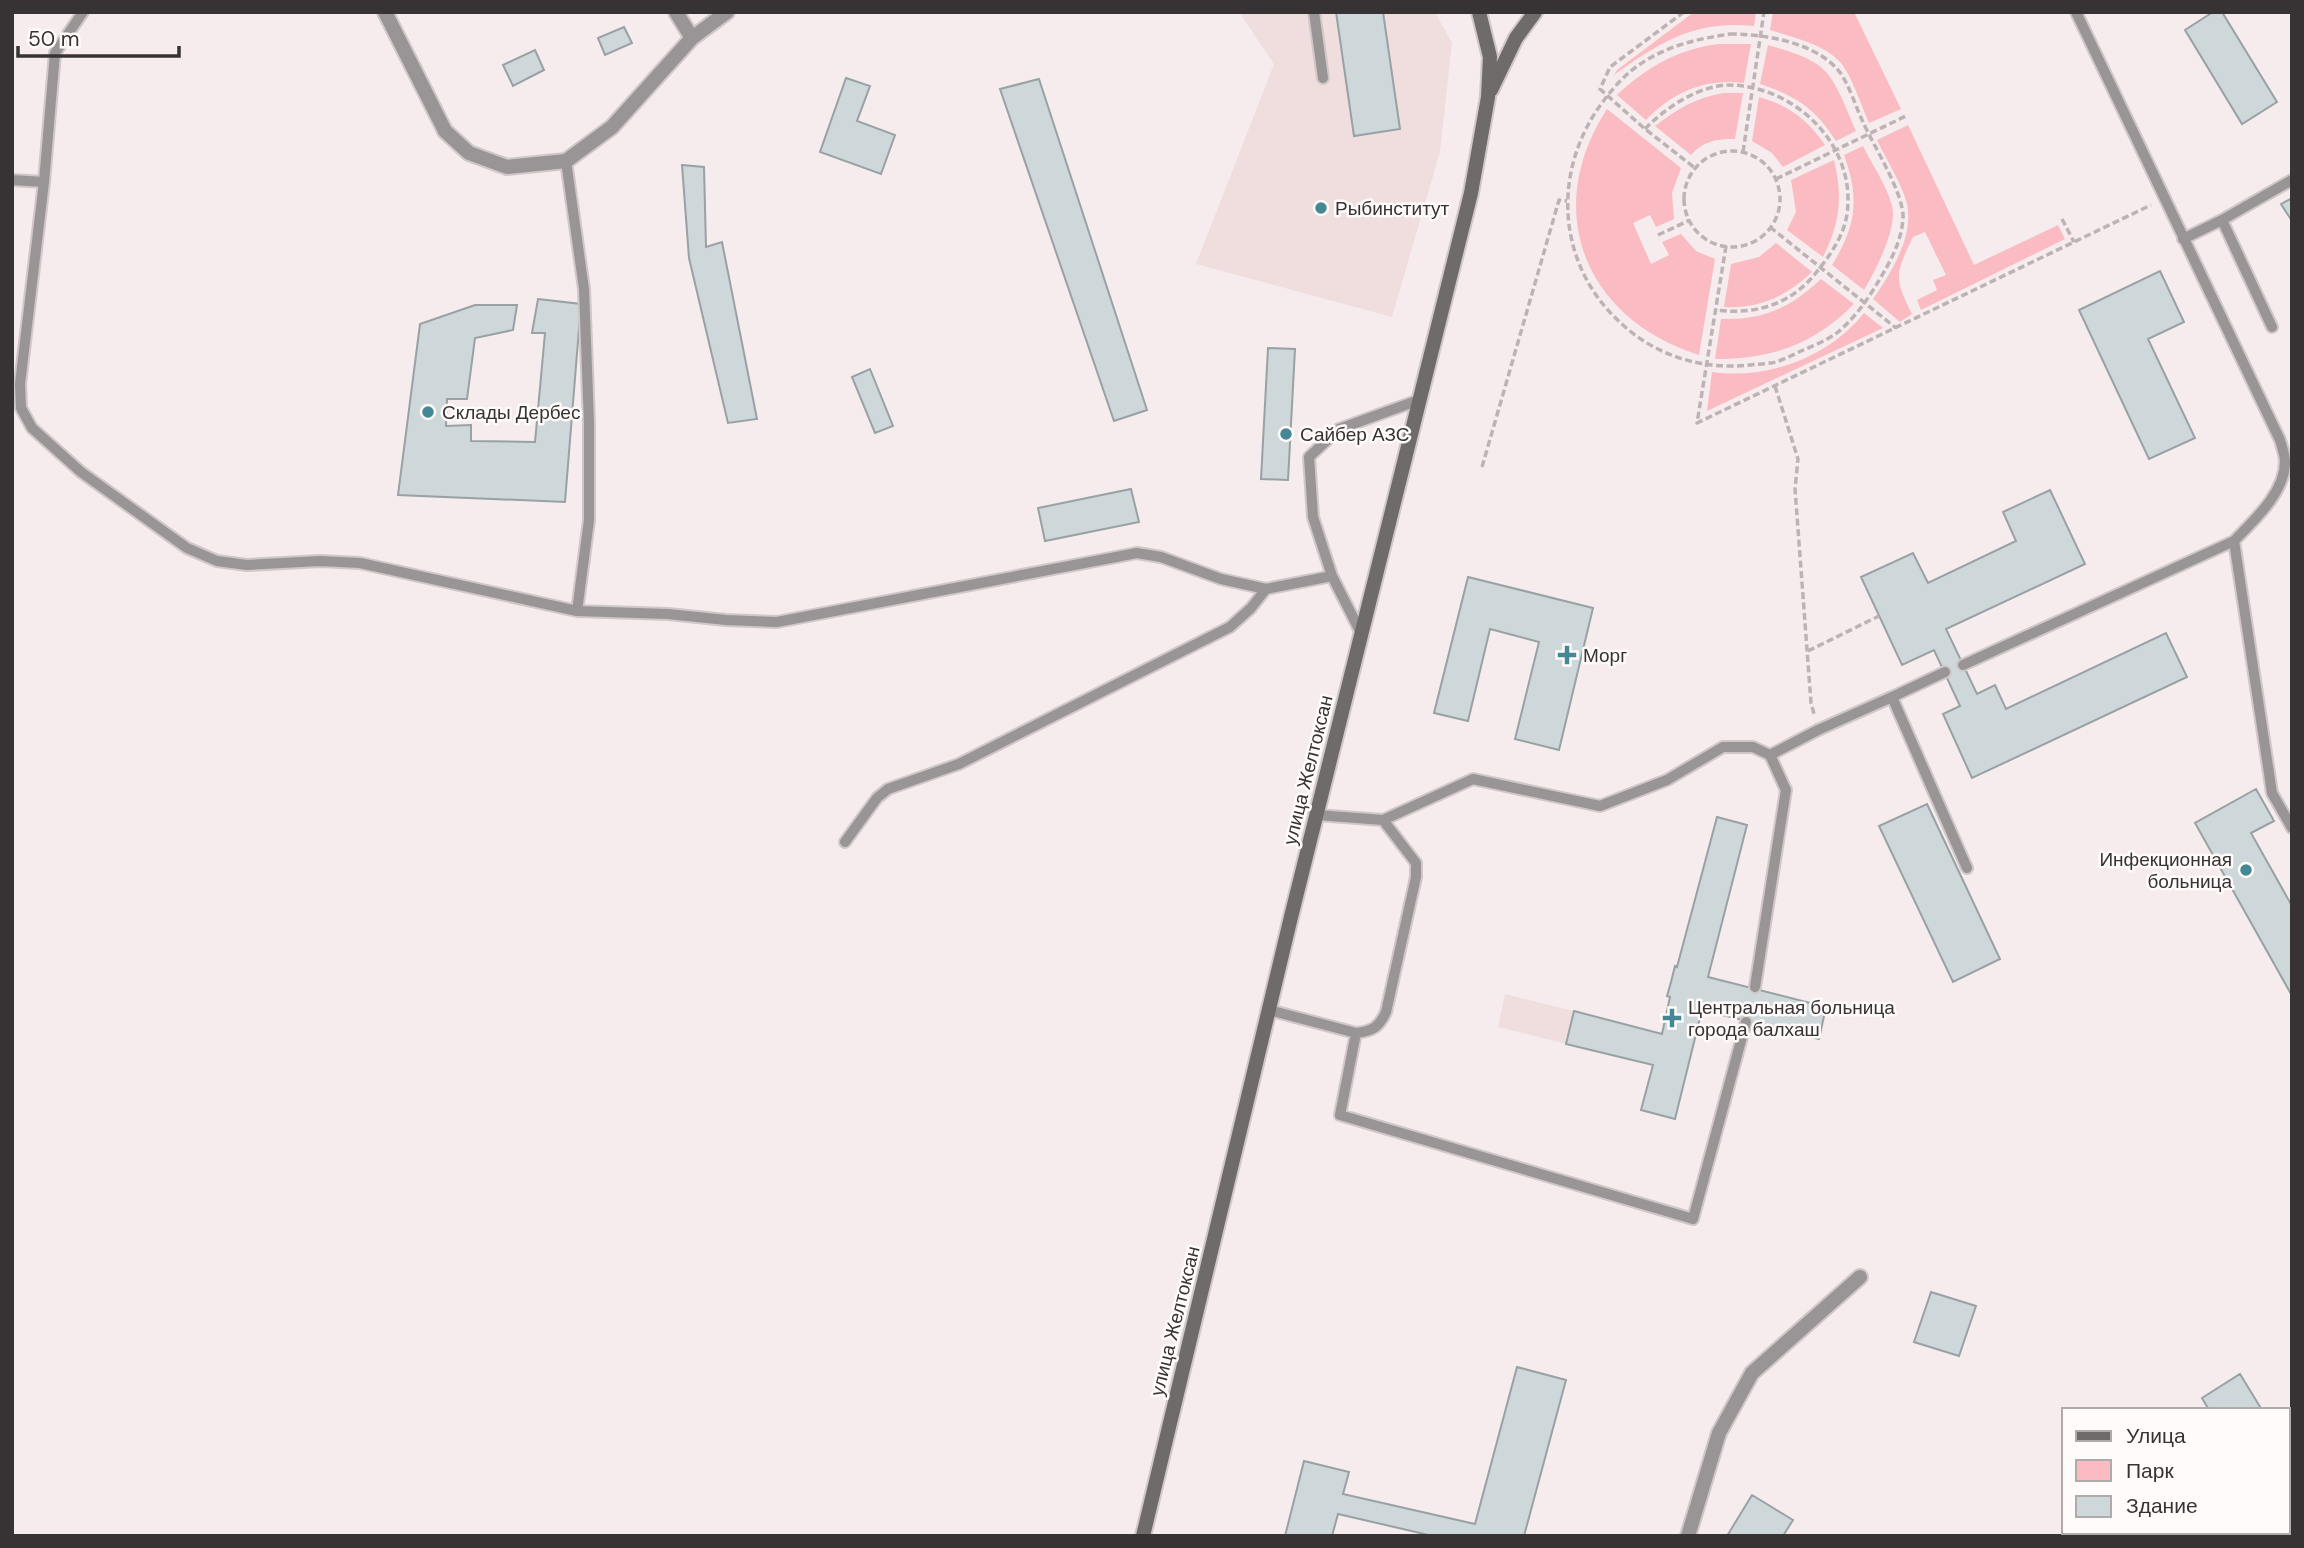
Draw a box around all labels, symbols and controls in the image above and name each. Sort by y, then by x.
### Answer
scale bar [18,14,178,58]
text: 50 m [28,25,79,53]
place label: Рыбинститут [1335,196,1450,221]
marker: Рыбинститут [1313,200,1329,216]
place label: Склады Дербес [442,400,580,425]
marker: Склады Дербес [420,404,436,420]
place label: Сайбер АЗС [1300,422,1409,447]
marker: Сайбер АЗС [1278,426,1294,442]
place label: Морг [1583,643,1627,668]
marker: Морг [1557,645,1577,665]
street label: улица Желтоксан [1277,692,1339,848]
place label: Инфекционная больница [2099,847,2232,894]
marker: Инфекционная больница [2238,862,2254,878]
place label: Центральная больница города балхаш [1688,995,1895,1042]
marker: Центральная больница города балхаш [1662,1008,1682,1028]
street label: улица Желтоксан [1144,1243,1206,1399]
legend [2062,1408,2290,1534]
text: Улица [2126,1422,2186,1450]
text: Парк [2126,1457,2174,1485]
text: Здание [2126,1492,2198,1520]

